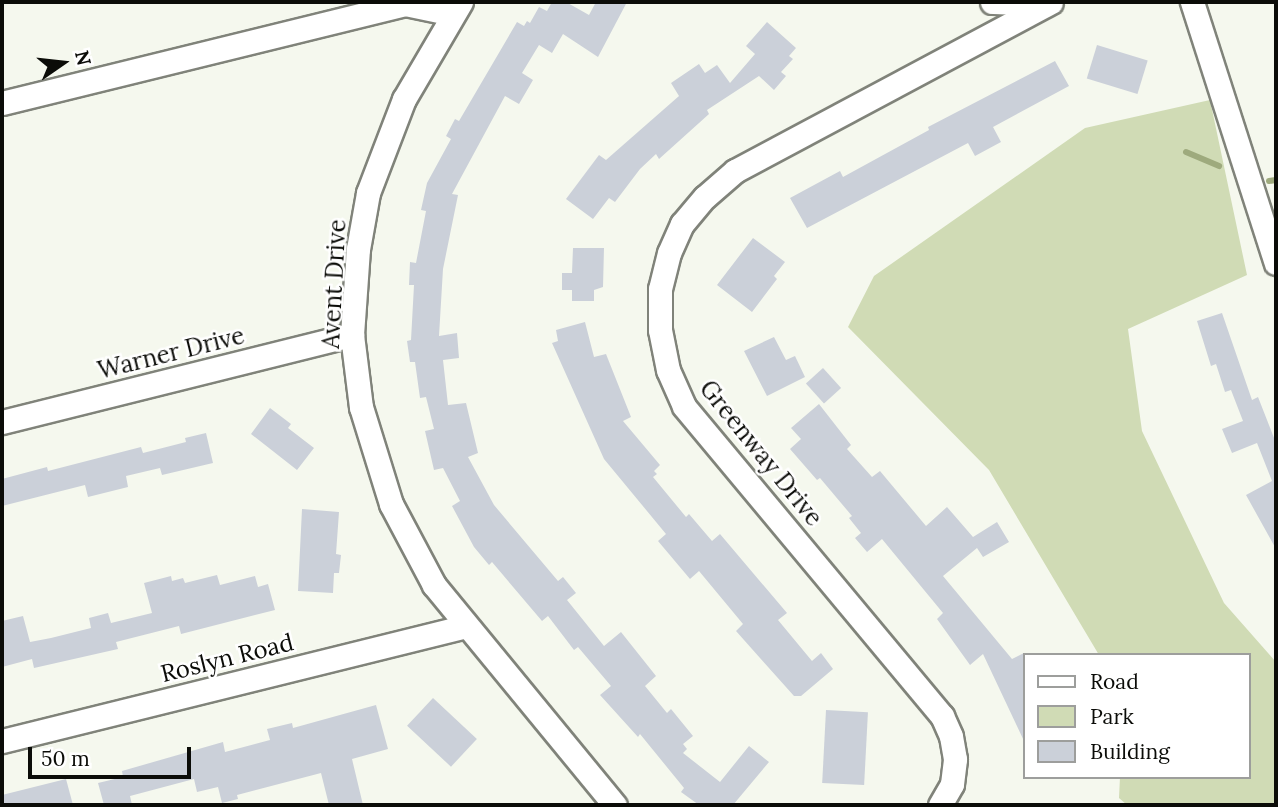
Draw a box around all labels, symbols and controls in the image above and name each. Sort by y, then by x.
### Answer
north arrow [28,28,98,98]
text: N [70,48,97,68]
street label: Avent Drive [316,219,352,349]
street label: Warner Drive [95,321,247,385]
street label: Greenway Drive [694,375,828,531]
street label: Roslyn Road [158,628,296,688]
legend [1023,653,1250,779]
text: Road [1090,668,1139,695]
text: Park [1090,703,1134,730]
scale bar [32,734,194,778]
text: Building [1090,738,1170,765]
text: 50 m [41,745,90,772]

